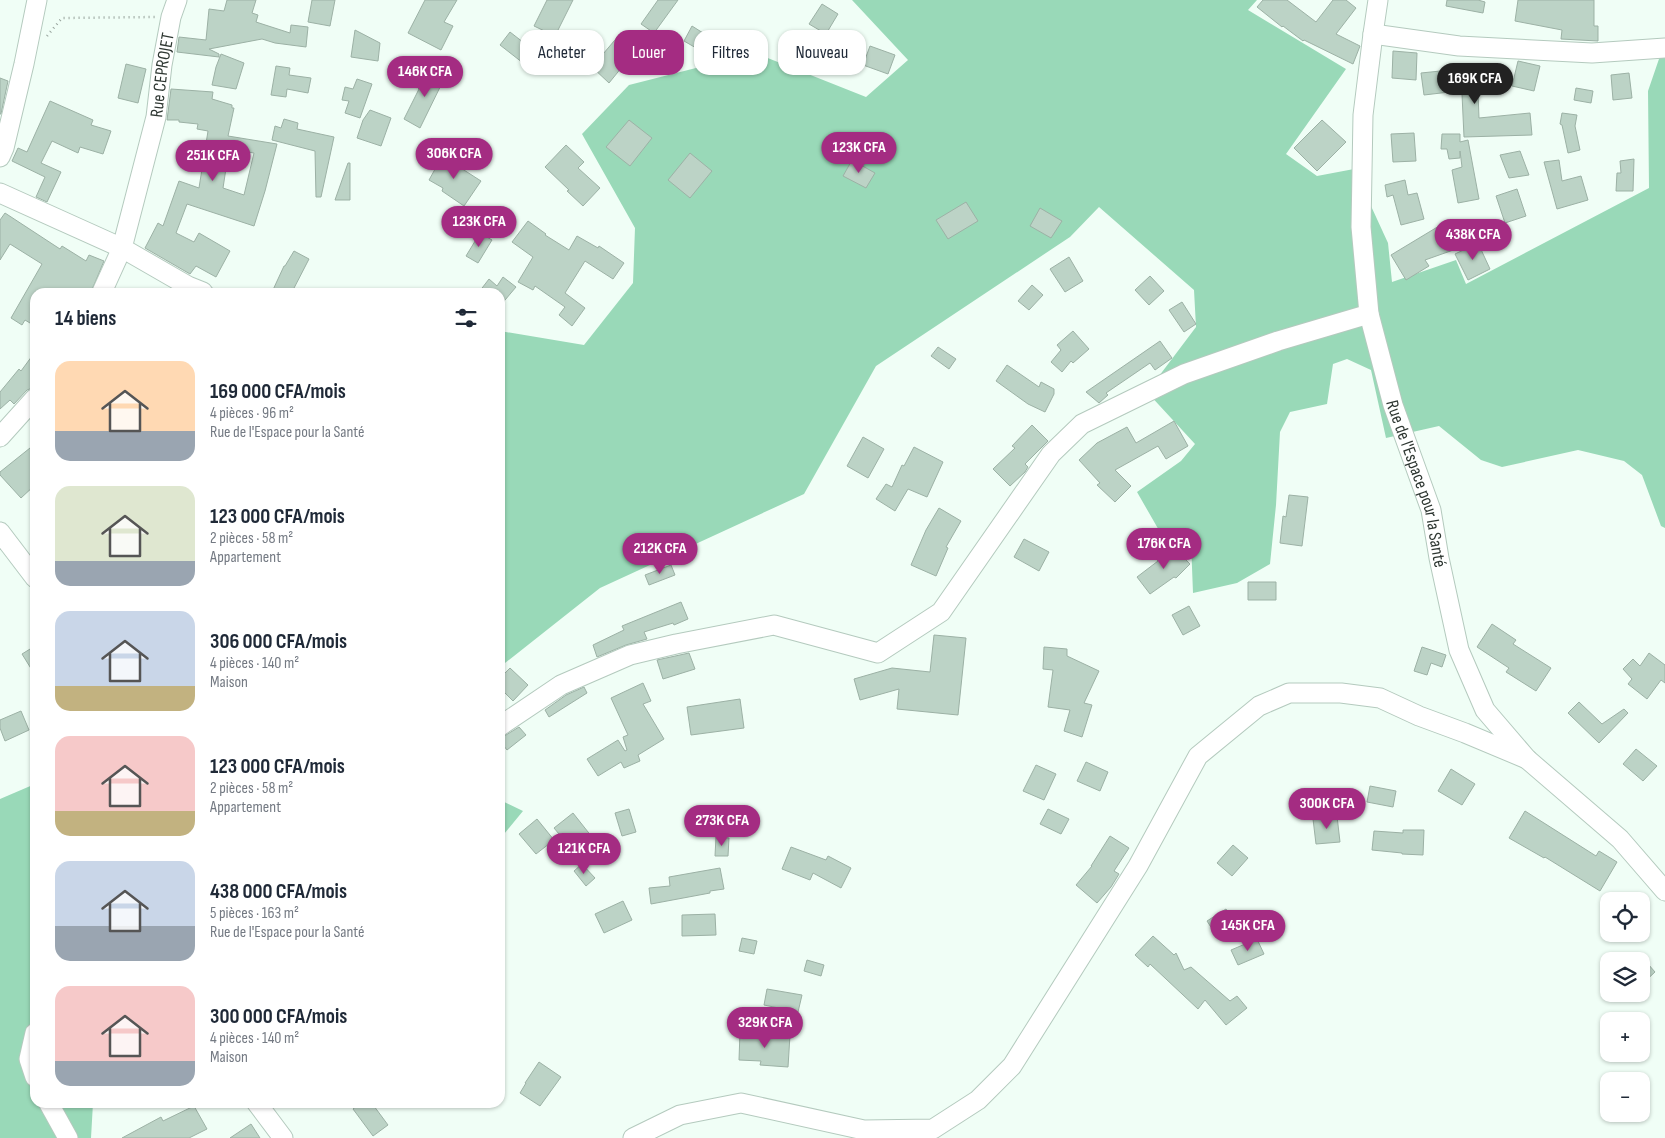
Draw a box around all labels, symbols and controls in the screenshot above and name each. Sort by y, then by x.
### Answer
chip: Acheter [520,30,604,75]
chip: Louer [614,30,684,75]
chip: Filtres [694,30,768,75]
chip: Nouveau [778,30,866,75]
street label: Rue CEPROJET [146,31,179,119]
pin: 146K CFA [373,56,477,98]
text: 146K CFA [398,62,452,81]
pin: 169K CFA [1423,62,1527,105]
text: 169K CFA [1448,69,1502,88]
pin: 123K CFA [807,132,911,174]
pin: 306K CFA [402,138,506,180]
text: 123K CFA [832,138,886,157]
pin: 251K CFA [161,140,265,182]
text: 306K CFA [427,144,481,163]
text: 251K CFA [187,146,239,165]
pin: 123K CFA [427,206,531,248]
text: 123K CFA [452,212,506,231]
pin: 438K CFA [1421,218,1525,261]
text: 438K CFA [1446,225,1500,244]
icon: filters [452,304,480,332]
text: 14 biens [55,306,116,331]
text: 169 000 CFA/mois [210,379,346,404]
icon: home [95,381,155,441]
street label: Rue de l'Espace pour la Santé [1381,398,1451,569]
text: 4 pièces · 96 m² [210,404,294,423]
text: Rue de l'Espace pour la Santé [210,423,365,442]
text: 123 000 CFA/mois [210,504,345,529]
icon: home [95,506,155,566]
pin: 176K CFA [1112,528,1216,570]
text: 2 pièces · 58 m² [210,529,293,548]
pin: 212K CFA [608,532,712,575]
text: 176K CFA [1137,534,1191,553]
text: 212K CFA [634,539,686,558]
text: Appartement [210,548,281,567]
text: 306 000 CFA/mois [210,629,347,654]
icon: home [95,631,155,691]
text: 4 pièces · 140 m² [210,654,299,673]
text: Maison [210,673,248,692]
text: 123 000 CFA/mois [210,754,345,779]
icon: home [95,756,155,816]
text: 2 pièces · 58 m² [210,779,293,798]
pin: 300K CFA [1275,788,1379,830]
text: 300K CFA [1300,794,1354,813]
text: Appartement [210,798,281,817]
pin: 273K CFA [670,804,774,847]
text: 273K CFA [695,811,749,830]
pin: 121K CFA [532,832,636,875]
text: 121K CFA [558,839,610,858]
text: 438 000 CFA/mois [210,879,347,904]
icon: home [95,881,155,941]
map controls [1600,892,1650,1122]
button: locate [1600,892,1650,942]
text: 5 pièces · 163 m² [210,904,299,923]
pin: 145K CFA [1196,910,1300,952]
text: 145K CFA [1221,916,1275,935]
text: Rue de l'Espace pour la Santé [210,923,365,942]
button: layers [1600,952,1650,1002]
text: 300 000 CFA/mois [210,1004,347,1029]
icon: home [95,1006,155,1066]
pin: 329K CFA [713,1006,817,1049]
button: + [1600,1012,1650,1062]
text: 329K CFA [738,1013,792,1032]
text: 4 pièces · 140 m² [210,1029,299,1048]
text: Maison [210,1048,248,1067]
button: − [1600,1072,1650,1122]

